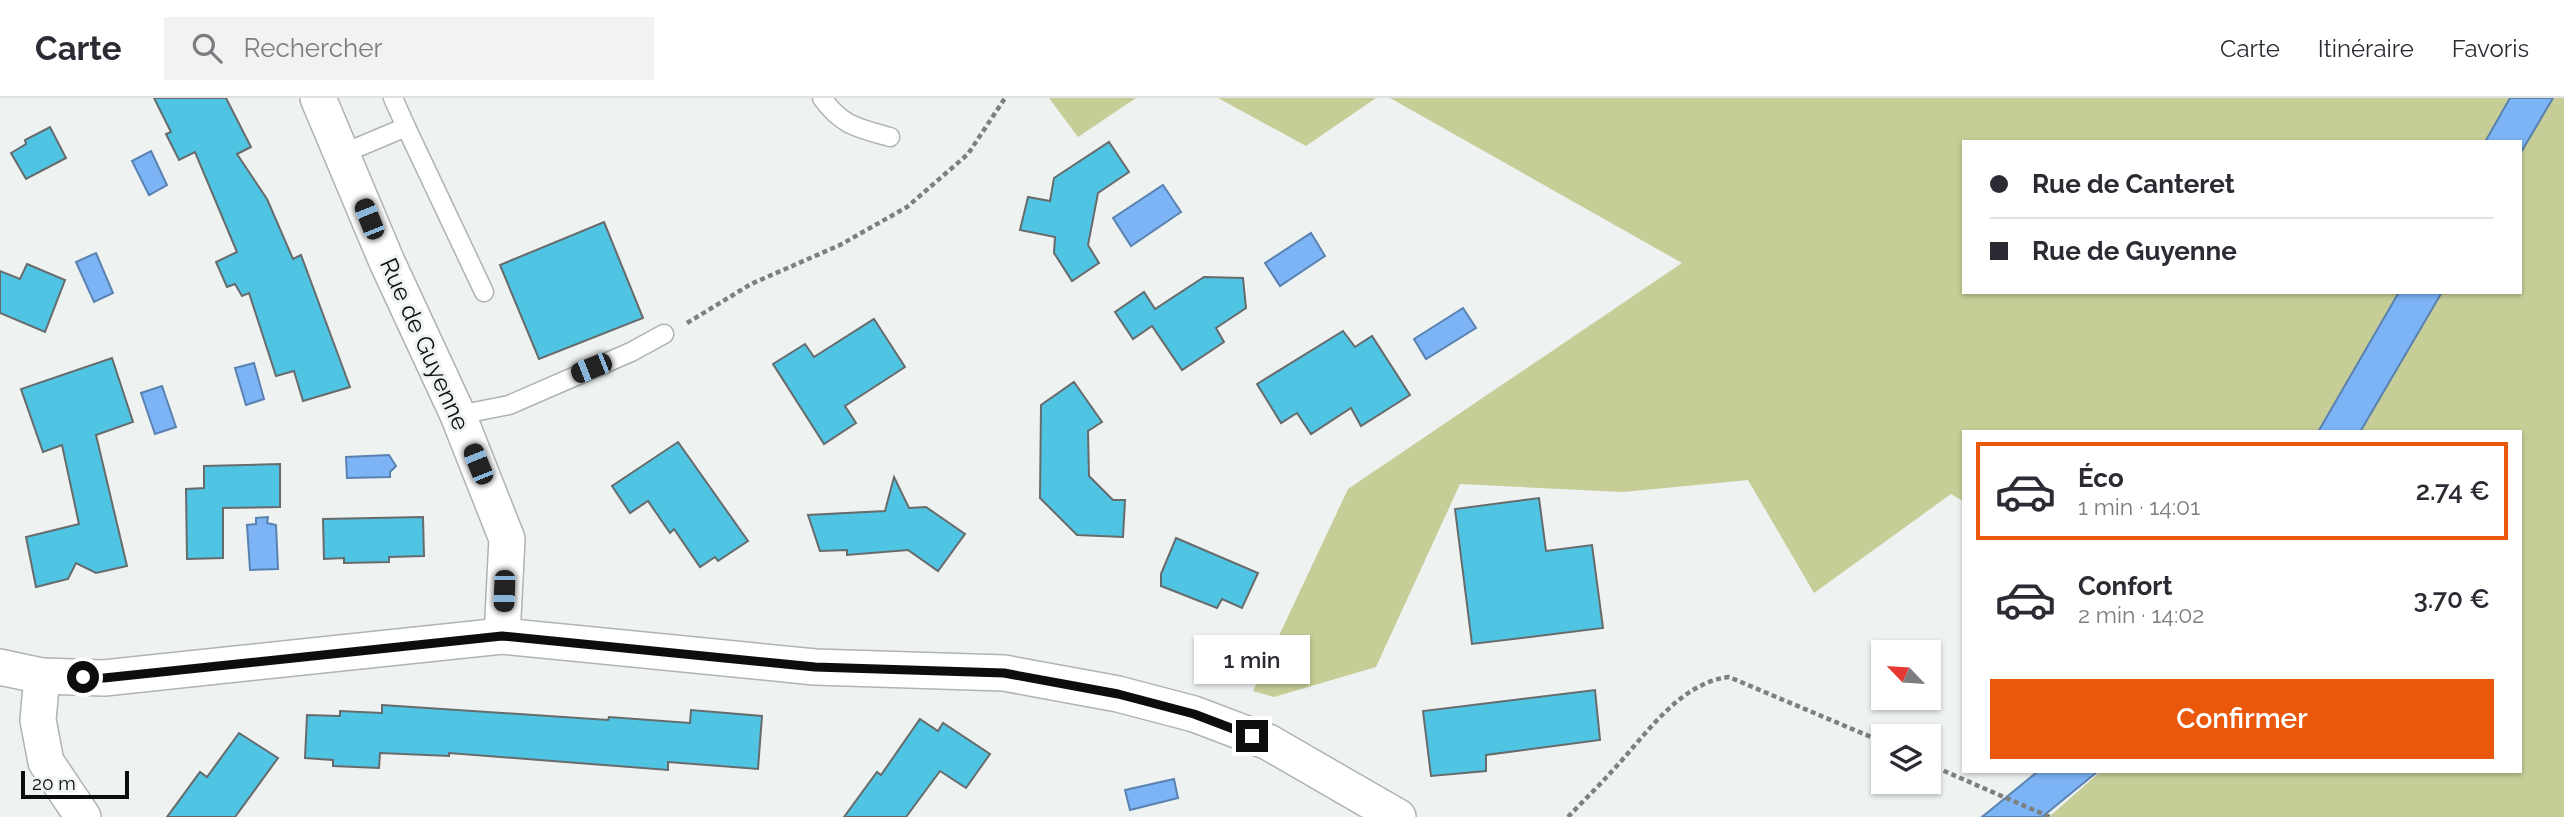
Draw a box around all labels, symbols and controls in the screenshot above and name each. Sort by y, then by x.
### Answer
search box [164,17,654,80]
text: Carte [35,29,122,68]
icon: search [188,29,226,67]
text: Rechercher [244,33,383,63]
text: Carte [2220,34,2280,63]
text: Itinéraire [2318,34,2414,63]
text: Favoris [2452,34,2529,63]
text: Rue de Canteret [2032,169,2235,199]
car [352,196,387,242]
text: Rue de Guyenne [2032,236,2237,266]
street label: Rue de Guyenne [374,253,476,435]
car [568,350,615,386]
car [461,441,496,487]
icon: car [1994,460,2057,523]
text: Éco [2078,463,2124,493]
text: 2.74 € [2416,476,2490,506]
text: 1 min · 14:01 [2078,493,2200,520]
icon: car [1994,568,2057,631]
car [493,570,516,612]
text: Confort [2078,571,2172,601]
text: 3.70 € [2413,584,2490,614]
text: 2 min · 14:02 [2078,601,2204,628]
callout: 1 min [1194,634,1310,684]
north arrow [1871,640,1941,710]
map controls [1871,640,1941,794]
text: 1 min [1223,646,1281,673]
route start [67,661,99,693]
button: Confirmer [1990,679,2494,759]
route end [1236,720,1268,752]
button: layers [1871,724,1941,794]
scale bar [21,768,130,800]
text: 20 m [32,772,76,794]

